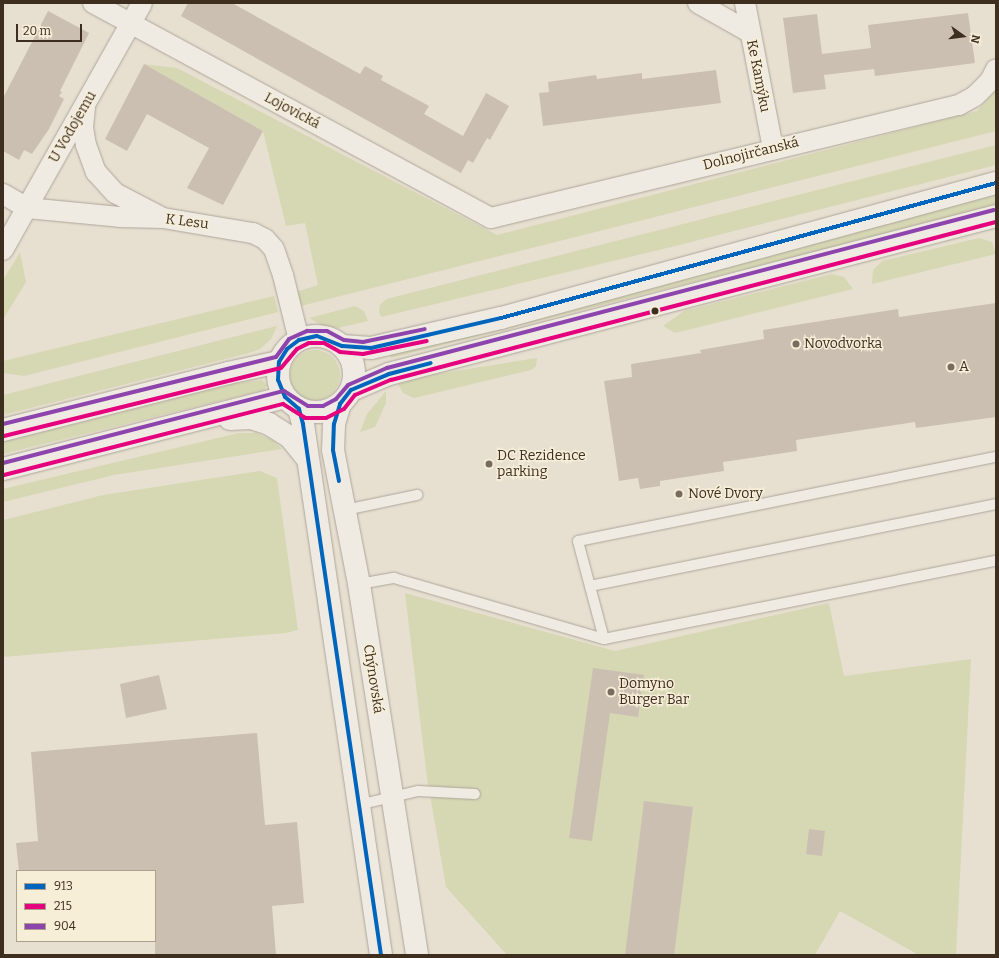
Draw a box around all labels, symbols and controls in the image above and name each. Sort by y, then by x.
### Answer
scale bar [18,16,84,42]
north arrow [943,16,983,56]
text: 20 m [23,24,51,38]
text: N [968,33,982,45]
street label: Ke Kamýku [743,38,773,114]
street label: U Vodojemu [46,88,100,166]
street label: Lojovická [261,89,323,133]
street label: Dolnojirčanská [701,134,801,174]
street label: K Lesu [164,211,210,233]
unlabelled marker [650,306,660,316]
place label: Novodvorka [804,336,882,352]
marker: Novodvorka [791,339,801,349]
place label: A [959,359,969,375]
marker: A [946,362,956,372]
place label: DC Rezidence parking [497,448,586,480]
marker: DC Rezidence parking [484,459,494,469]
place label: Nové Dvory [688,486,763,502]
marker: Nové Dvory [673,488,685,500]
street label: Chýnovská [359,643,387,715]
place label: Domyno Burger Bar [619,676,689,708]
marker: Domyno Burger Bar [606,687,616,697]
legend [16,870,156,942]
text: 913 [54,879,73,893]
text: 215 [54,899,72,913]
text: 904 [54,919,76,933]

